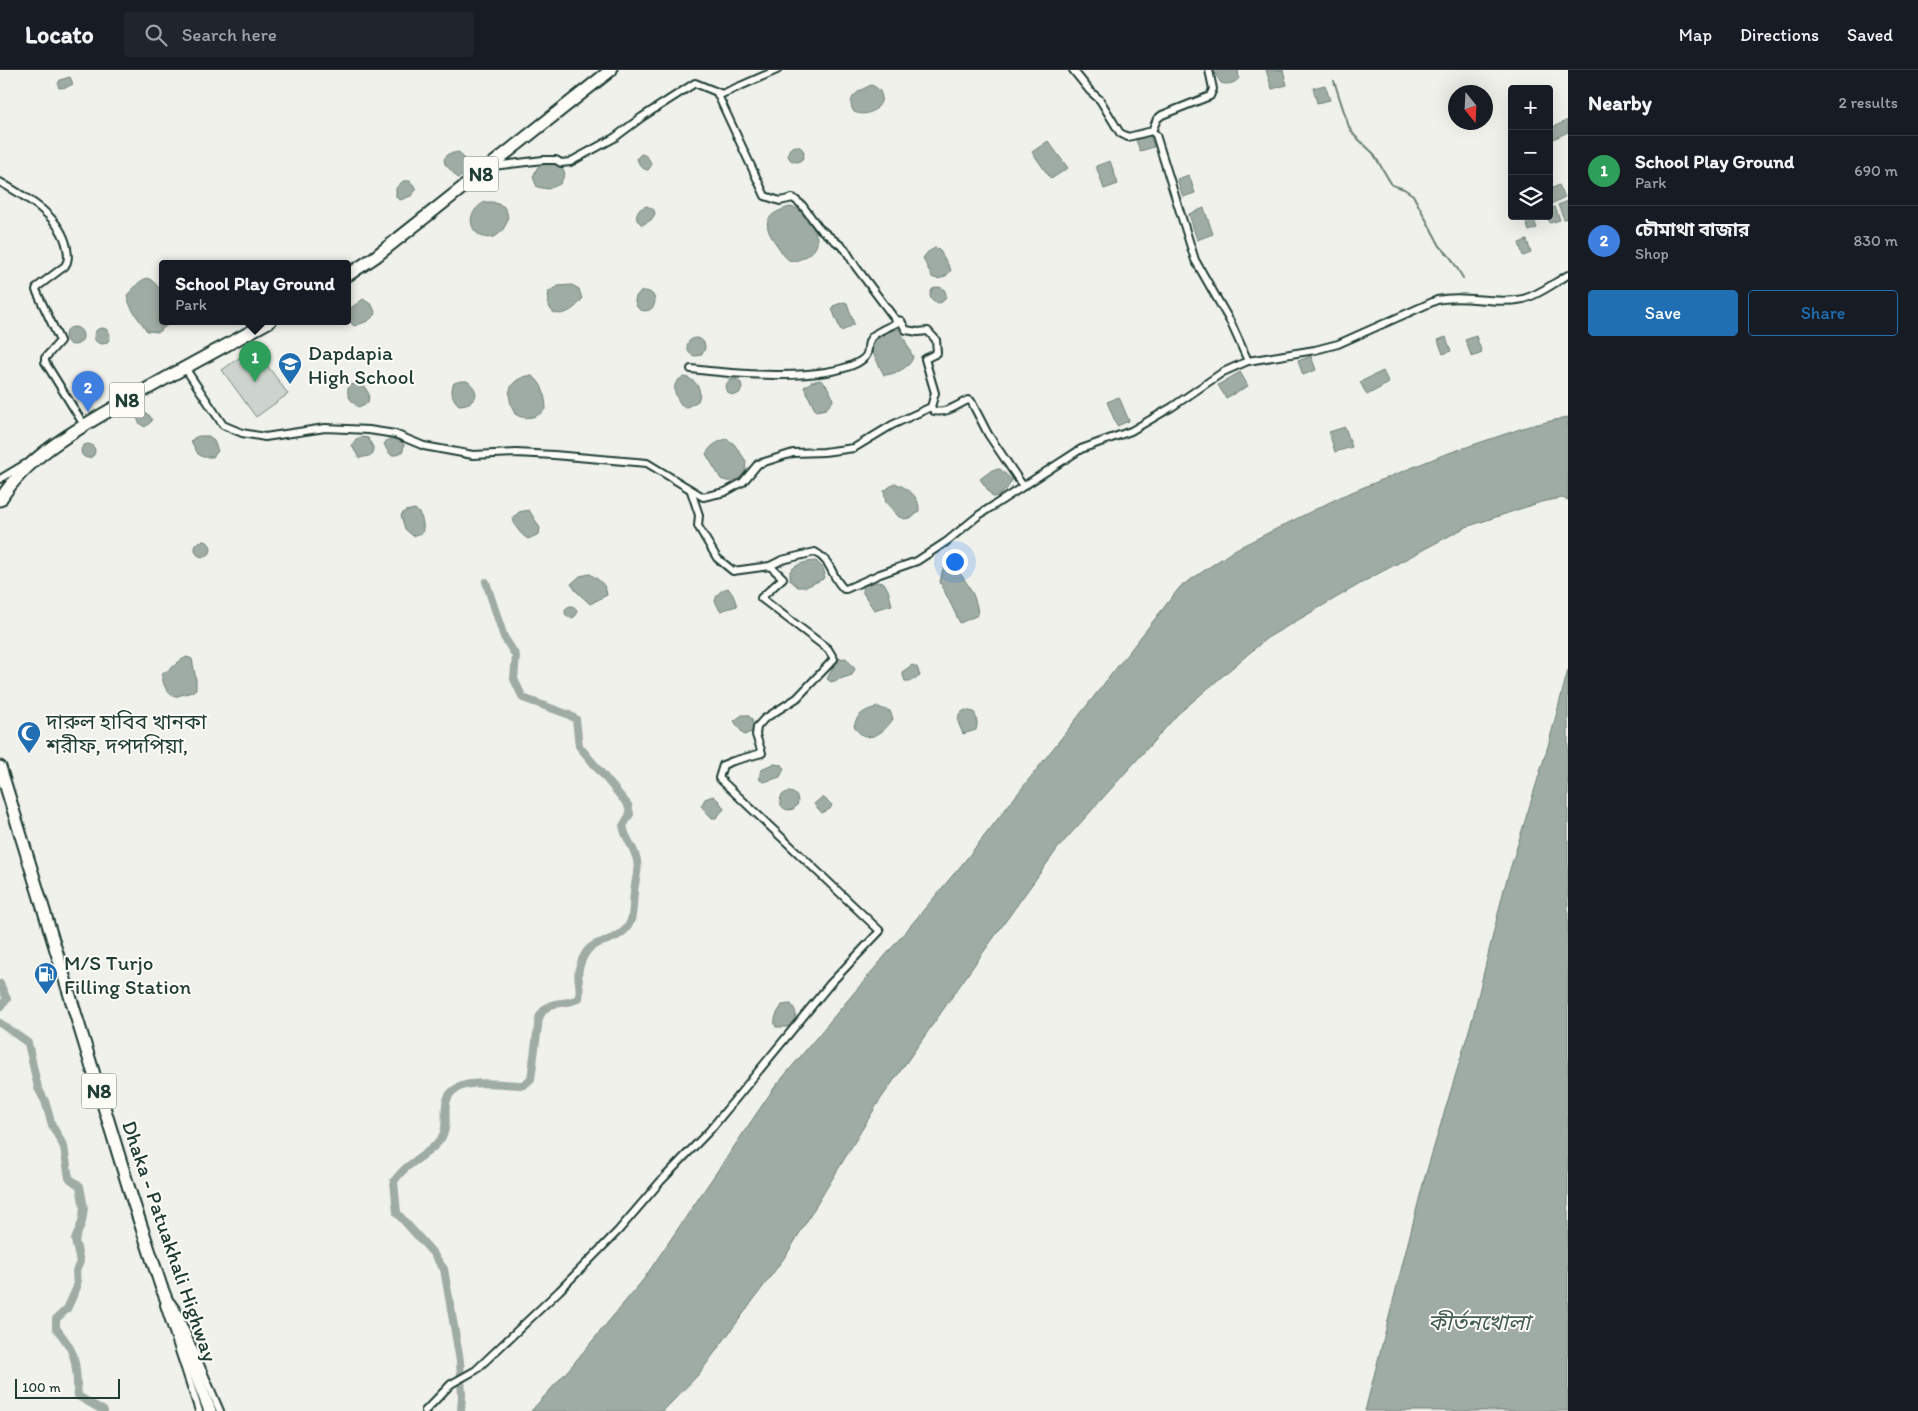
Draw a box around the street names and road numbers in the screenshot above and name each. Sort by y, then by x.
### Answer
road number: N8 [464,156,498,192]
road number: N8 [110,382,144,418]
road number: N8 [82,1074,116,1108]
street label: Dhaka - Patuakhali Highway [117,1117,223,1365]

